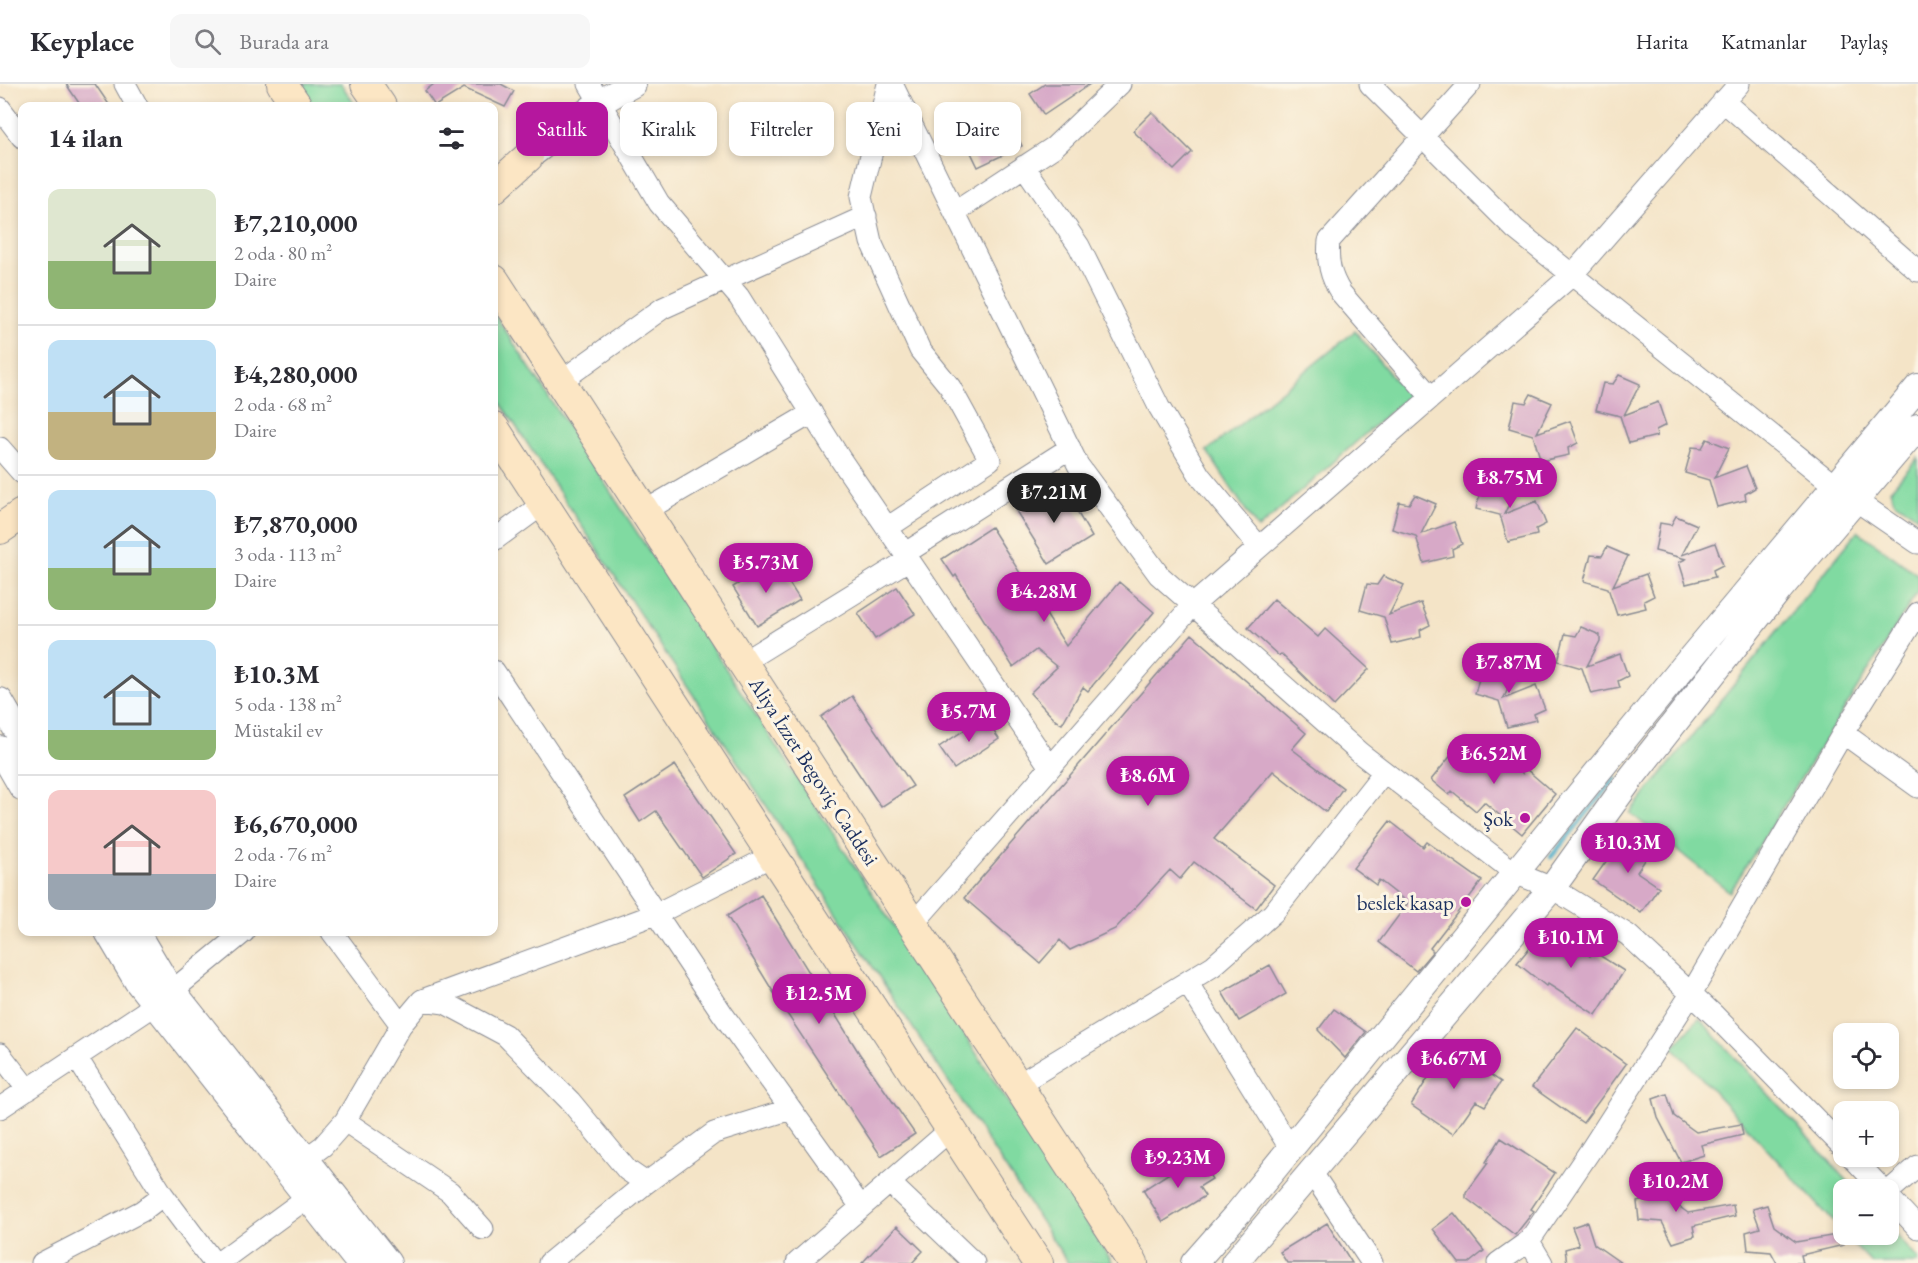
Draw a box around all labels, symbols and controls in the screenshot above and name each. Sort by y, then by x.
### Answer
search box [170,14,590,68]
text: Keyplace [30,23,134,59]
icon: search [191,25,224,58]
text: Burada ara [239,27,329,56]
text: Harita [1636,28,1688,55]
text: Katmanlar [1721,28,1807,55]
text: Paylaş [1840,28,1888,55]
chip: Satılık [516,102,608,156]
chip: Kiralık [620,102,717,156]
chip: Filtreler [729,102,834,156]
chip: Yeni [846,102,922,156]
chip: Daire [934,102,1021,156]
text: 14 ilan [48,121,123,155]
icon: filters [435,122,468,155]
text: ₺7,210,000 [234,206,357,240]
icon: home [96,213,168,285]
text: 2 oda · 80 m² [234,240,332,266]
text: Daire [234,266,276,292]
text: ₺4,280,000 [234,357,357,391]
icon: home [96,364,168,436]
text: 2 oda · 68 m² [234,391,332,417]
text: Daire [234,417,276,443]
pin: ₺8.75M [1461,458,1559,509]
text: ₺8.75M [1477,464,1543,490]
pin: ₺7.21M [1005,473,1103,524]
text: ₺7.21M [1021,479,1087,505]
text: ₺7,870,000 [234,507,357,541]
icon: home [96,514,168,586]
text: 3 oda · 113 m² [234,541,342,567]
pin: ₺5.73M [717,543,815,594]
text: ₺5.73M [733,549,799,575]
text: Daire [234,567,276,593]
pin: ₺4.28M [995,572,1093,623]
text: ₺4.28M [1011,578,1077,604]
pin: ₺7.87M [1460,643,1558,694]
text: ₺7.87M [1476,649,1542,675]
text: ₺10.3M [234,657,320,691]
icon: home [96,664,168,736]
street label: Aliya İzzet Begoviç Caddesi [742,671,885,870]
text: 5 oda · 138 m² [234,691,342,717]
pin: ₺5.7M [927,692,1011,743]
text: ₺5.7M [941,698,997,724]
text: Müstakil ev [234,717,323,743]
pin: ₺6.52M [1445,734,1543,785]
text: ₺6.52M [1461,740,1527,766]
pin: ₺8.6M [1106,756,1190,807]
text: ₺8.6M [1120,762,1176,788]
place label: Şok [1483,805,1514,832]
text: ₺6,670,000 [234,807,357,841]
marker: Şok [1518,811,1532,825]
icon: home [96,814,168,886]
pin: ₺10.3M [1579,823,1677,874]
text: ₺10.3M [1595,829,1661,855]
text: 2 oda · 76 m² [234,841,332,867]
text: Daire [234,867,276,893]
place label: beslek kasap [1357,889,1454,916]
marker: beslek kasap [1459,895,1473,909]
pin: ₺10.1M [1522,918,1620,969]
text: ₺10.1M [1538,924,1604,950]
pin: ₺12.5M [770,974,868,1025]
text: ₺12.5M [786,980,852,1006]
map controls [1833,1023,1899,1245]
button: locate [1833,1023,1899,1089]
pin: ₺6.67M [1405,1039,1503,1090]
text: ₺6.67M [1421,1045,1487,1071]
button: + [1833,1101,1899,1167]
pin: ₺9.23M [1129,1138,1227,1189]
text: ₺9.23M [1145,1144,1211,1170]
pin: ₺10.2M [1627,1162,1725,1213]
text: ₺10.2M [1643,1168,1709,1194]
button: − [1833,1179,1899,1245]

